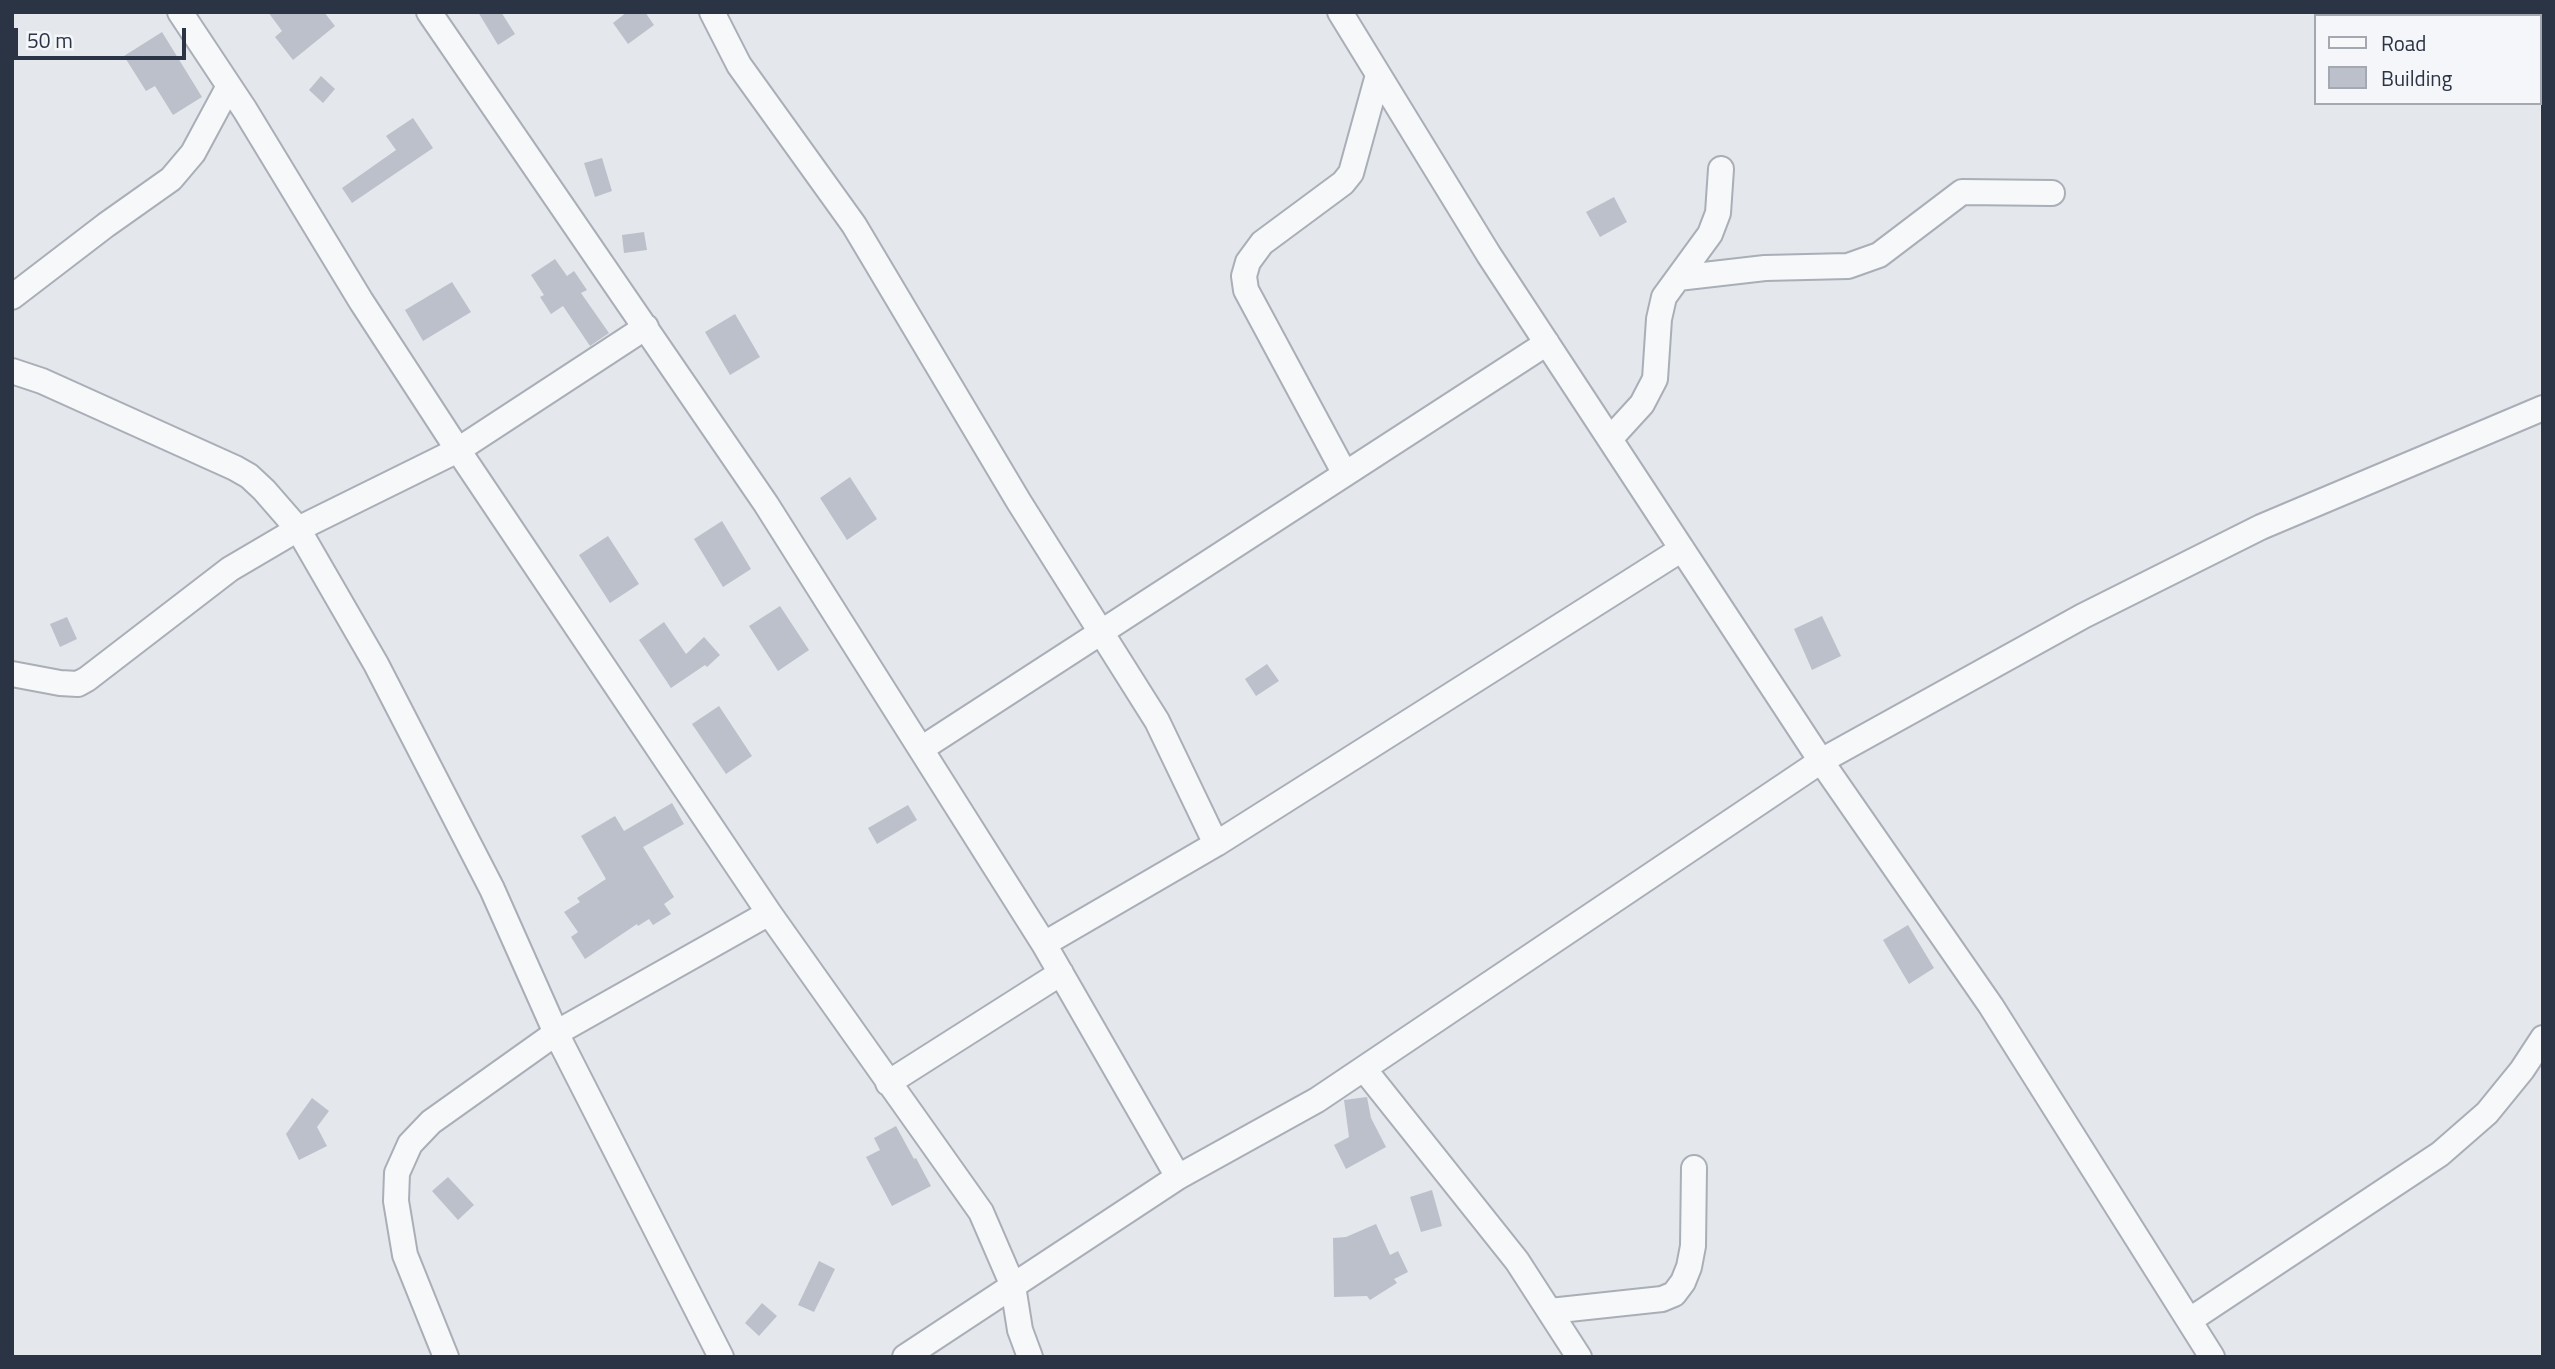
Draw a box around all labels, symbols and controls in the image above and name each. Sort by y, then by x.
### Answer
scale bar [18,14,189,58]
legend [2314,14,2541,105]
text: 50 m [27,24,73,56]
text: Road [2381,27,2426,59]
text: Building [2381,62,2452,94]

